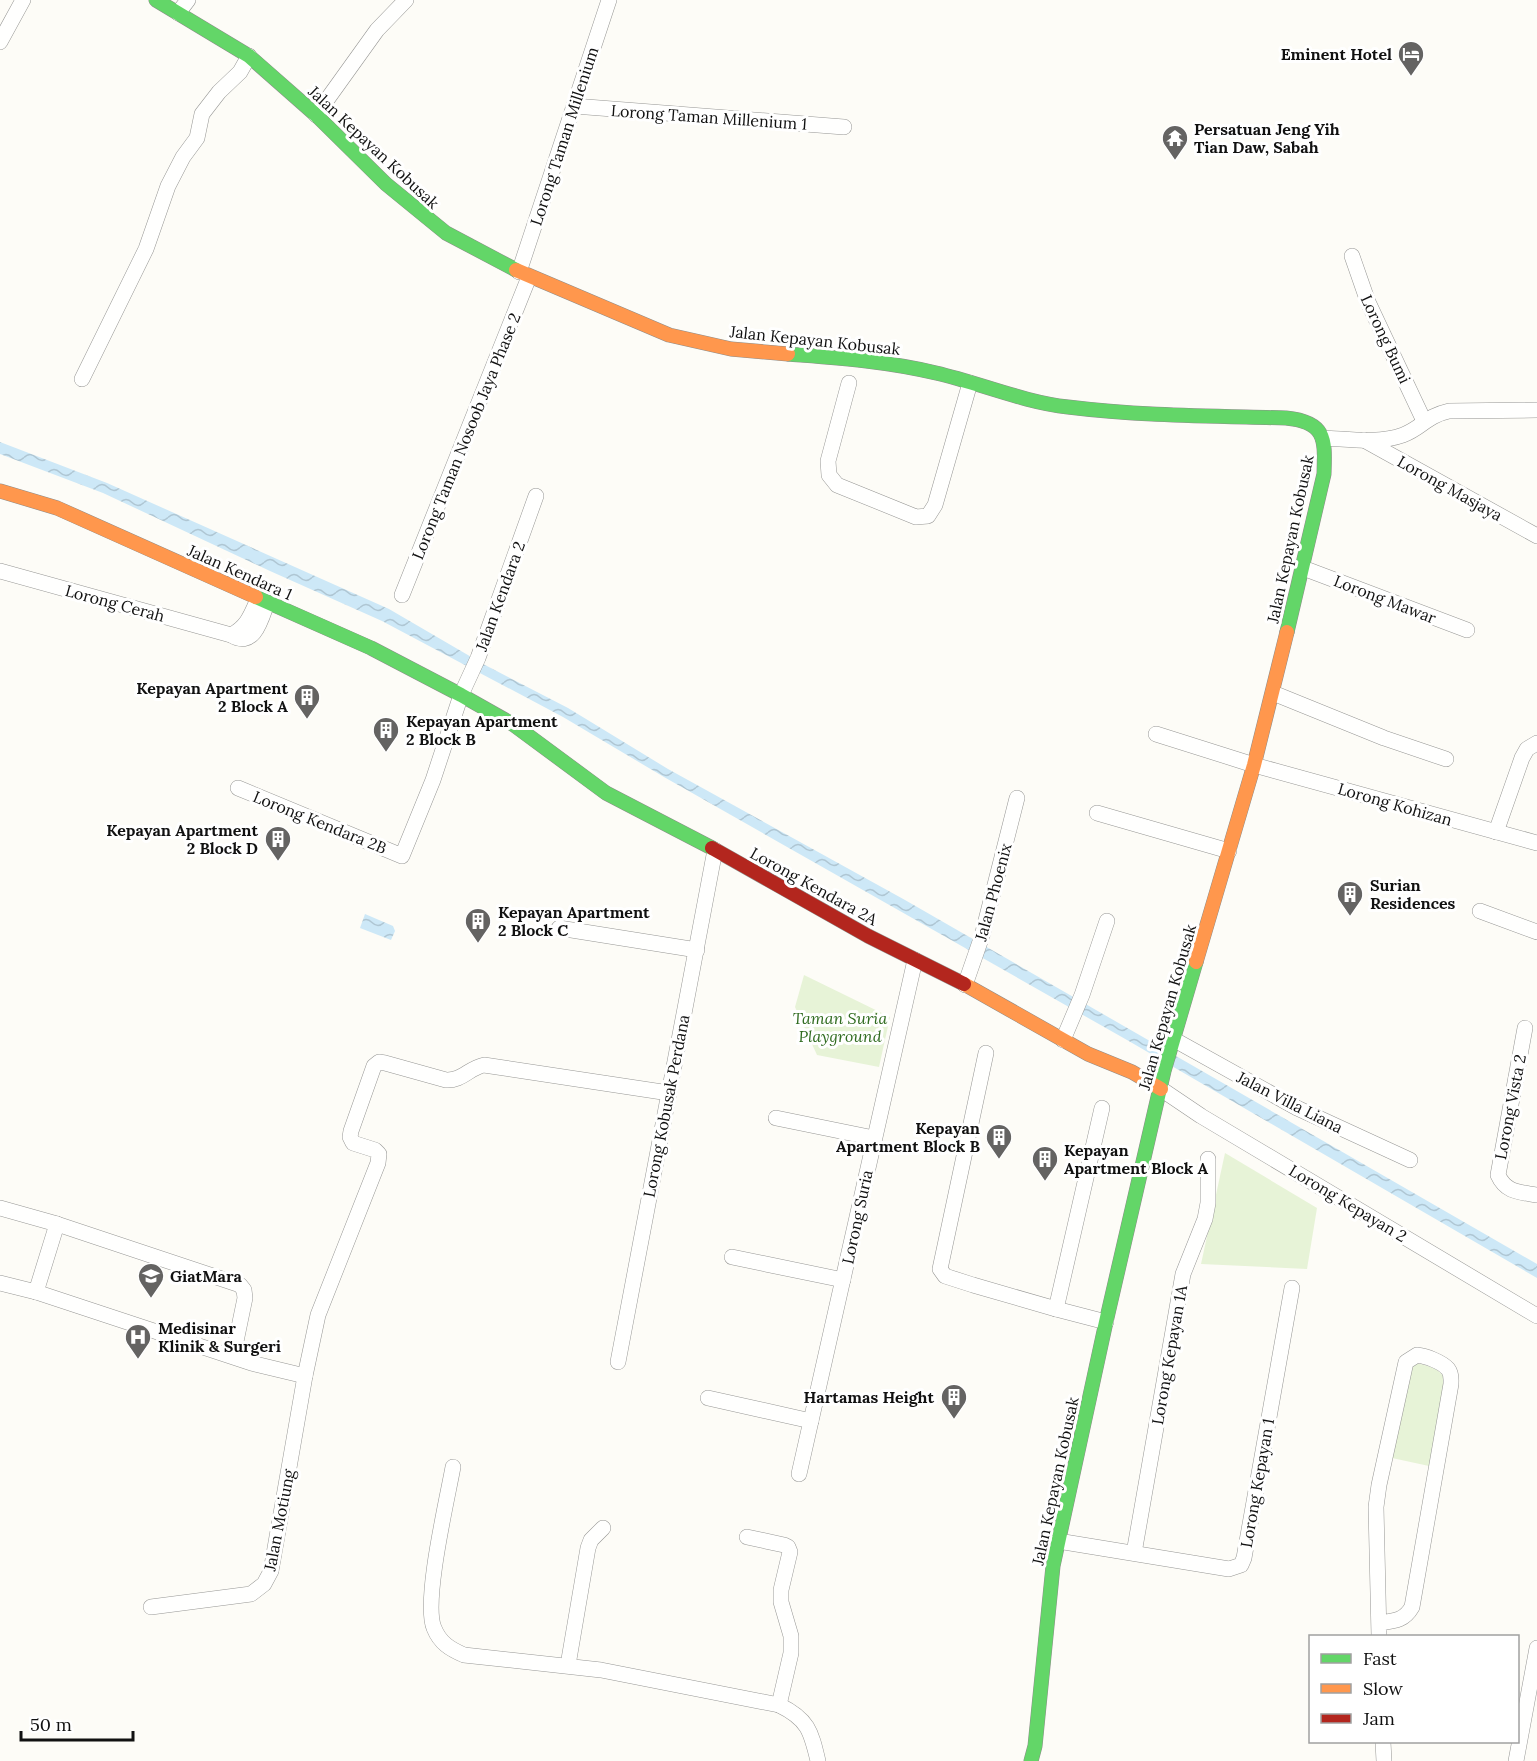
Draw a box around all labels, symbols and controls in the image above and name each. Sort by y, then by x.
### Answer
hotel icon: Eminent Hotel [1396,39,1426,77]
street label: Lorong Taman Millenium [526,44,602,228]
place label: Eminent Hotel [1281,44,1392,64]
street label: Jalan Kepayan Kobusak [304,81,444,213]
street label: Lorong Taman Millenium 1 [610,100,808,134]
place label: Persatuan Jeng Yih Tian Daw, Sabah [1194,119,1340,157]
temple icon: Persatuan Jeng Yih Tian Daw, Sabah [1160,123,1190,161]
street label: Lorong Bumi [1357,291,1415,387]
street label: Lorong Taman Nosoob Jaya Phase 2 [407,310,525,562]
street label: Jalan Kepayan Kobusak [728,321,902,359]
street label: Lorong Masjaya [1394,451,1506,525]
street label: Jalan Kepayan Kobusak [1262,453,1318,626]
street label: Jalan Kendara 2 [471,538,529,655]
street label: Jalan Kendara 1 [184,540,296,604]
street label: Lorong Mawar [1331,570,1439,628]
street label: Lorong Cerah [63,580,167,626]
place label: Kepayan Apartment 2 Block A [136,678,288,716]
building icon: Kepayan Apartment 2 Block A [292,682,322,720]
place label: Kepayan Apartment 2 Block B [406,711,558,749]
building icon: Kepayan Apartment 2 Block B [371,715,401,753]
street label: Lorong Kohizan [1336,778,1455,830]
street label: Lorong Kendara 2B [250,786,390,858]
place label: Kepayan Apartment 2 Block D [106,820,258,858]
building icon: Kepayan Apartment 2 Block D [263,824,293,862]
street label: Jalan Phoenix [970,840,1016,944]
street label: Lorong Kendara 2A [747,843,882,930]
place label: Surian Residences [1370,875,1456,913]
building icon: Surian Residences [1335,879,1365,917]
place label: Kepayan Apartment 2 Block C [498,902,650,940]
building icon: Kepayan Apartment 2 Block C [463,906,493,944]
street label: Jalan Kepayan Kobusak [1134,922,1200,1093]
park label: Taman Suria Playground [793,1008,888,1046]
street label: Lorong Kobusak Perdana [638,1013,694,1199]
street label: Lorong Vista 2 [1490,1053,1530,1161]
street label: Jalan Villa Liana [1233,1066,1346,1137]
place label: Kepayan Apartment Block B [836,1118,980,1156]
building icon: Kepayan Apartment Block B [984,1122,1014,1160]
place label: Kepayan Apartment Block A [1064,1140,1208,1178]
building icon: Kepayan Apartment Block A [1030,1144,1060,1182]
street label: Lorong Kepayan 2 [1286,1160,1410,1246]
street label: Lorong Suria [837,1168,877,1266]
school or university icon: GiatMara [136,1261,166,1299]
place label: GiatMara [170,1266,243,1286]
street label: Lorong Kepayan 1A [1147,1283,1191,1426]
place label: Medisinar Klinik & Surgeri [158,1318,281,1356]
hospital icon: Medisinar Klinik & Surgeri [123,1322,153,1360]
building icon: Hartamas Height [939,1382,969,1420]
place label: Hartamas Height [804,1387,934,1407]
street label: Jalan Kepayan Kobusak [1027,1395,1083,1568]
street label: Lorong Kepayan 1 [1236,1417,1278,1549]
street label: Jalan Motiung [259,1466,299,1574]
legend [1309,1635,1519,1743]
text: Fast [1363,1647,1397,1670]
text: Slow [1363,1677,1403,1700]
scale bar [21,1704,134,1742]
text: Jam [1362,1707,1395,1730]
text: 50 m [30,1713,72,1736]

